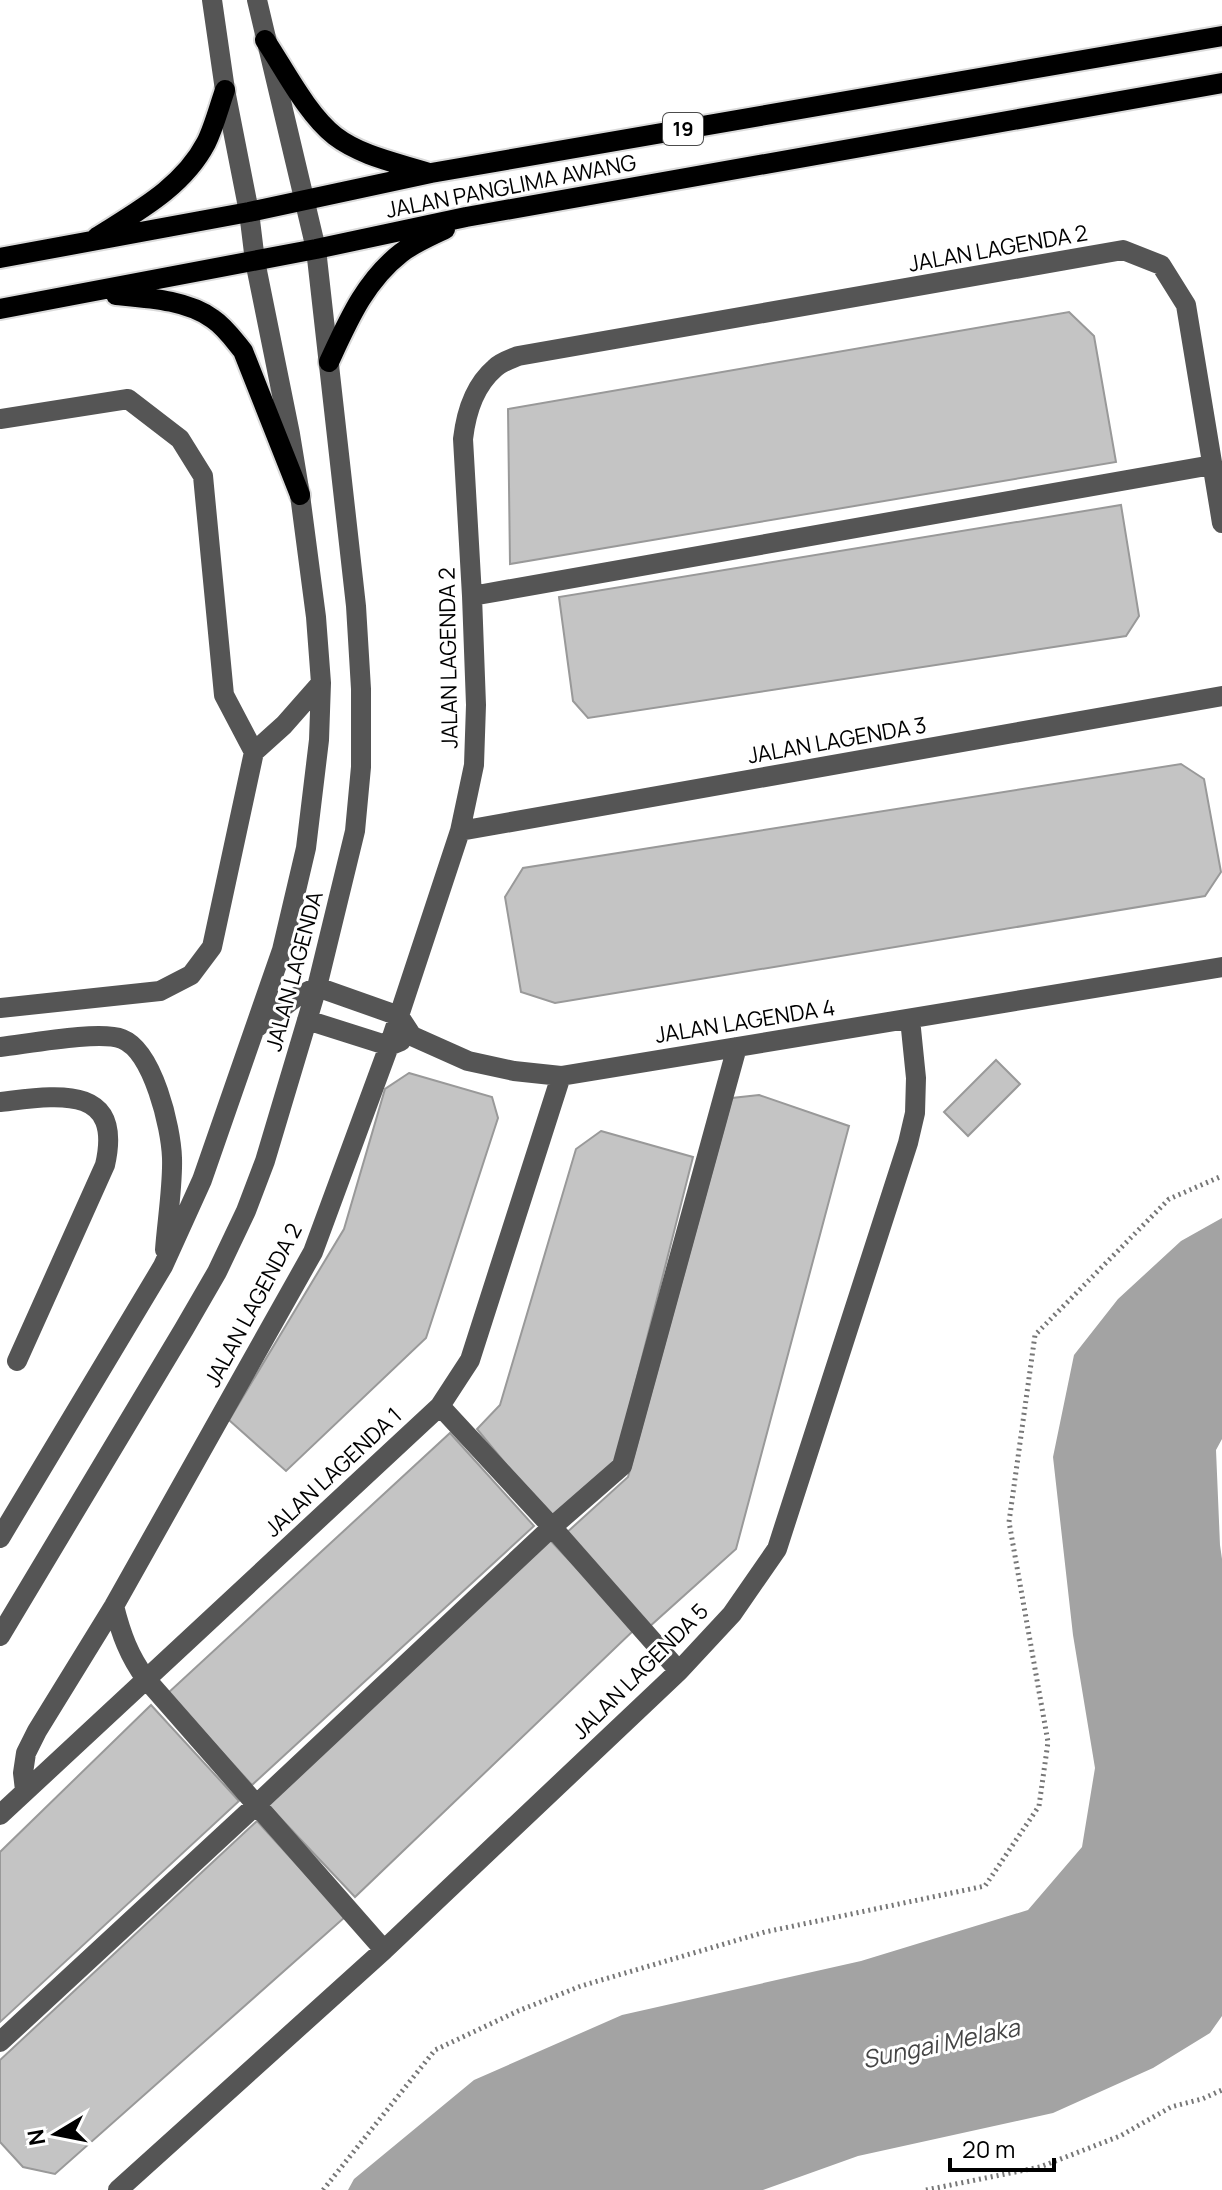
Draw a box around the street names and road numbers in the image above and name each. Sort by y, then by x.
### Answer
road number: 19 [663,113,703,145]
street label: JALAN PANGLIMA AWANG [383,147,639,225]
street label: JALAN LAGENDA 2 [906,217,1090,279]
street label: JALAN LAGENDA 2 [431,567,465,749]
street label: JALAN LAGENDA 3 [745,710,929,770]
street label: JALAN LAGENDA [258,888,330,1054]
street label: JALAN LAGENDA 4 [653,992,837,1050]
street label: JALAN LAGENDA 2 [197,1218,309,1392]
street label: JALAN LAGENDA 1 [258,1401,408,1543]
street label: JALAN LAGENDA 5 [565,1596,715,1746]

